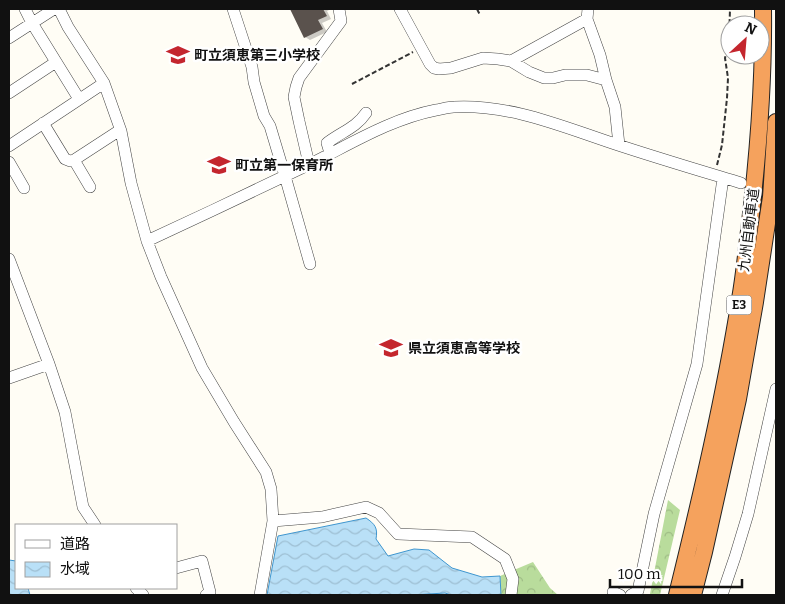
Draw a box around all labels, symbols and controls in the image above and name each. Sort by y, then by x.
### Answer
north arrow [720,15,770,65]
text: N [742,19,759,39]
school or university icon: 町立須恵第三小学校 [165,42,191,68]
place label: 町立須恵第三小学校 [194,47,320,64]
school or university icon: 町立第一保育所 [206,152,232,178]
place label: 町立第一保育所 [235,157,333,174]
street label: 九州自動車道 [735,187,763,273]
road number: E3 [726,296,752,314]
school or university icon: 県立須恵高等学校 [378,335,404,361]
place label: 県立須恵高等学校 [408,340,520,357]
legend [15,524,178,589]
text: 道路 [60,535,90,553]
scale bar [610,556,742,588]
text: 水域 [60,560,90,578]
text: 100 m [618,565,661,583]

